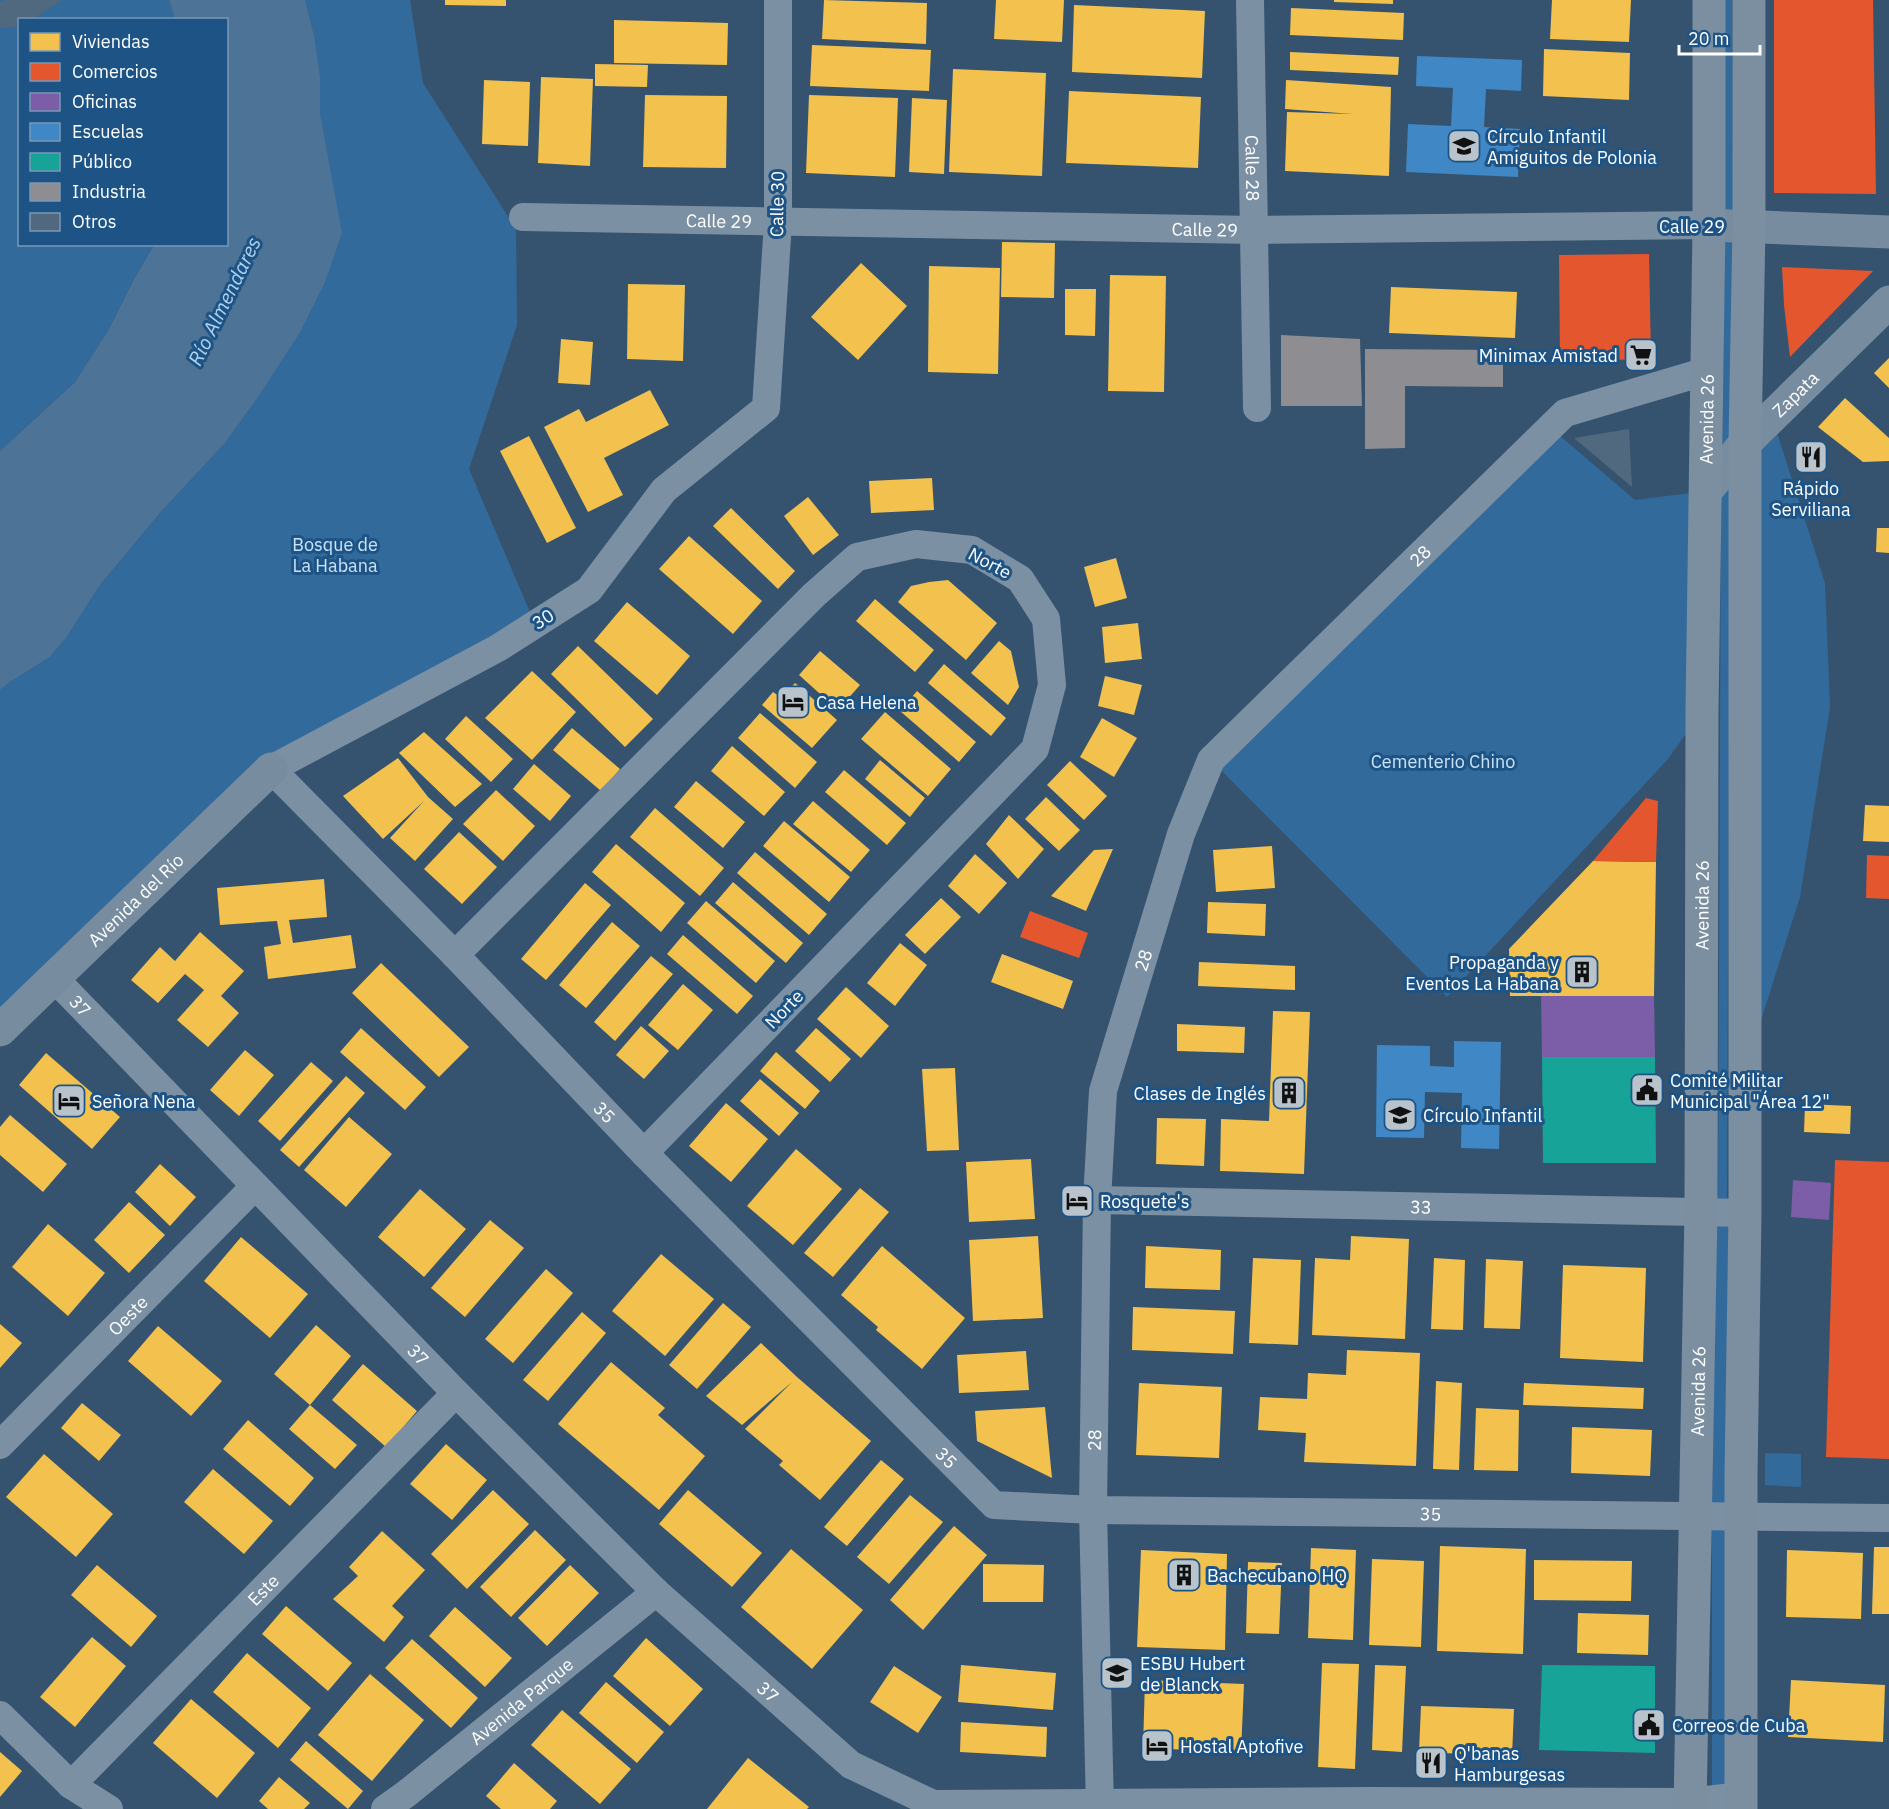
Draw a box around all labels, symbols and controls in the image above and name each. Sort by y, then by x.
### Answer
legend [18,18,228,246]
scale bar [1679,18,1760,56]
text: 20 m [1688,27,1730,50]
text: Viviendas [72,30,150,53]
text: Comercios [72,60,158,83]
text: Oficinas [72,90,137,113]
text: Escuelas [72,120,144,143]
place label: Círculo Infantil Amiguitos de Polonia [1487,125,1657,169]
school or university icon: Círculo Infantil Amiguitos de Polonia [1446,128,1482,164]
street label: Calle 28 [1241,135,1265,201]
text: Público [72,150,132,173]
street label: Calle 30 [765,171,789,237]
text: Industria [72,180,146,203]
street label: Calle 29 [686,208,752,233]
text: Otros [72,210,116,233]
street label: Calle 29 [1659,215,1725,238]
street label: Calle 29 [1172,217,1238,241]
water label: Río Almendares [181,232,267,370]
supermarket icon: Minimax Amistad [1623,337,1659,373]
place label: Minimax Amistad [1479,344,1618,367]
street label: Zapata [1767,366,1823,422]
street label: Avenida 26 [1694,374,1718,465]
restaurant icon: Rápido Serviliana [1793,439,1829,475]
place label: Rápido Serviliana [1771,477,1851,521]
park label: Bosque de La Habana [292,533,378,577]
street label: 28 [1404,540,1436,571]
street label: Norte [964,542,1016,584]
street label: 30 [528,603,558,635]
hotel icon: Casa Helena [775,684,811,720]
place label: Casa Helena [816,691,917,714]
park label: Cementerio Chino [1371,750,1515,773]
street label: Avenida del Río [83,848,188,951]
street label: Avenida 26 [1690,860,1713,950]
street label: 28 [1129,946,1157,974]
place label: Propaganda y Eventos La Habana [1405,951,1559,995]
building icon: Propaganda y Eventos La Habana [1564,954,1600,990]
street label: Norte [760,985,808,1033]
street label: 37 [65,990,96,1021]
place label: Comité Militar Municipal "Área 12" [1670,1069,1830,1113]
public building icon: Comité Militar Municipal "Área 12" [1629,1072,1665,1108]
building icon: Clases de Inglés [1271,1075,1307,1111]
place label: Clases de Inglés [1134,1082,1266,1105]
hotel icon: Señora Nena [51,1083,87,1119]
place label: Señora Nena [92,1090,196,1113]
street label: 35 [589,1096,621,1128]
school or university icon: Círculo Infantil [1382,1097,1418,1133]
place label: Círculo Infantil [1423,1104,1543,1127]
hotel icon: Rosquete's [1059,1183,1095,1219]
place label: Rosquete's [1100,1190,1190,1213]
street label: 33 [1410,1195,1432,1218]
street label: Oeste [103,1290,153,1340]
street label: 37 [403,1339,434,1370]
street label: Avenida 26 [1685,1346,1710,1437]
street label: 28 [1082,1429,1106,1451]
street label: 35 [931,1442,962,1473]
street label: 35 [1420,1502,1442,1525]
building icon: Bachecubano HQ [1166,1557,1202,1593]
place label: Bachecubano HQ [1207,1564,1347,1587]
street label: Este [242,1569,284,1610]
street label: Avenida Parque [465,1652,578,1749]
place label: ESBU Hubert de Blanck [1140,1652,1245,1696]
school or university icon: ESBU Hubert de Blanck [1099,1655,1135,1691]
street label: 37 [753,1676,784,1707]
public building icon: Correos de Cuba [1631,1707,1667,1743]
place label: Correos de Cuba [1672,1714,1806,1737]
hotel icon: Hostal Aptofive [1139,1728,1175,1764]
place label: Hostal Aptofive [1180,1735,1304,1758]
place label: Q'banas Hamburgesas [1454,1742,1565,1786]
restaurant icon: Q'banas Hamburgesas [1413,1745,1449,1781]

